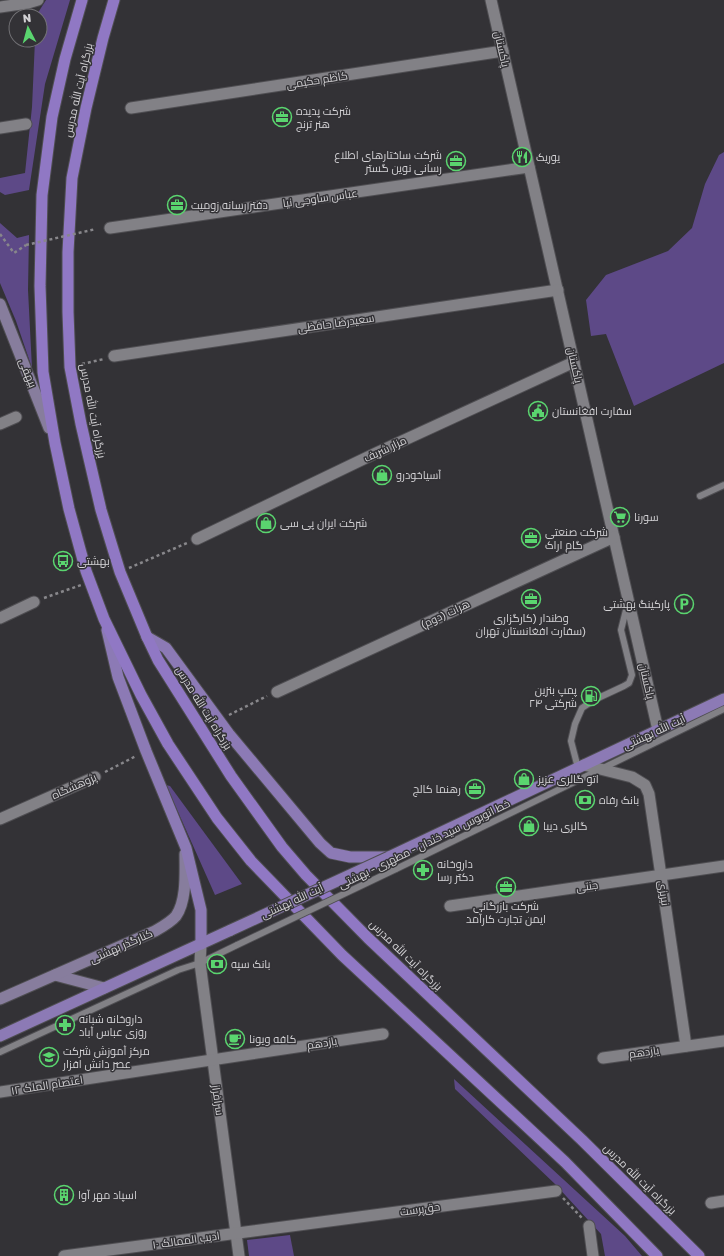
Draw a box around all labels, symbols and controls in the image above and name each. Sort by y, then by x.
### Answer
north arrow [8,8,48,48]
text: N [22,11,32,24]
street label: پاکستان [491,30,513,68]
street label: بزرگراه آیت الله مدرس [59,41,96,138]
street label: کاظم حکیمی [285,68,349,93]
place label: شرکت پدیده هنر ترنج [296,104,351,132]
office icon: شرکت پدیده هنر ترنج [271,106,293,128]
restaurant icon: یوریک [511,146,533,168]
place label: شرکت ساختارهای اطلاع رسانی نوین گستر [334,148,442,175]
office icon: شرکت ساختارهای اطلاع رسانی نوین گستر [445,150,467,172]
place label: یوریک [536,150,560,164]
street label: عباس ساوجی نیا [282,186,358,210]
office icon: دفتر رسانه زومیت [166,194,188,216]
place label: دفتر رسانه زومیت [191,198,268,212]
street label: سعیدرضا حافظی [297,311,375,335]
street label: پاکستان [564,346,586,384]
street label: بیهقی [16,356,40,390]
street label: بزرگراه آیت الله مدرس [77,362,110,460]
public building icon: سفارت افغانستان [527,400,549,422]
place label: سفارت افغانستان [552,404,632,418]
street label: مزار شریف [361,433,409,465]
shop icon: آسیاخودرو [371,464,393,486]
place label: آسیاخودرو [396,468,441,482]
supermarket icon: سورنا [609,506,631,528]
place label: سورنا [634,510,659,524]
shop icon: شرکت ایران پی سی [255,512,277,534]
place label: شرکت ایران پی سی [280,516,367,530]
place label: شرکت صنعتی گام اراک [545,525,608,553]
office icon: شرکت صنعتی گام اراک [520,527,542,549]
bus stop icon: بهشتی [52,550,74,572]
place label: بهشتی [77,554,110,568]
office icon: وطندار (کارگزاری سفارت افغانستان تهران) [520,588,542,610]
parking icon: پارکینگ بهشتی [673,593,695,615]
street label: هرات (دوم) [418,596,472,632]
place label: پارکینگ بهشتی [603,597,670,611]
place label: وطندار (کارگزاری سفارت افغانستان تهران) [476,611,586,638]
street label: پاکستان [636,662,658,700]
street label: بزرگراه آیت الله مدرس [173,663,236,753]
place label: پمپ بنزین شرکتی ۲۴ [529,683,577,710]
fuel station icon: پمپ بنزین شرکتی ۲۴ [580,685,602,707]
street label: آیت الله بهشتی [620,710,688,753]
shop icon: اتو گالری عزیز [513,768,535,790]
street label: پژوهشگاه [49,770,99,802]
place label: اتو گالری عزیز [537,772,599,786]
office icon: رهنما کالج [464,778,486,800]
place label: رهنما کالج [413,782,461,797]
bank icon: بانک رفاه [574,789,596,811]
place label: بانک رفاه [599,793,639,807]
street label: خط اتوبوس سید خندان - مطهری - بهشتی [336,796,512,892]
shop icon: گالری دیبا [518,815,540,837]
place label: گالری دیبا [543,819,587,833]
place label: داروخانه دکتر رسا [437,857,474,884]
pharmacy icon: داروخانه دکتر رسا [412,859,434,881]
office icon: شرکت بازرگانی ایمن تجارت کارآمد [495,876,517,898]
street label: جنتی [575,878,599,894]
street label: آیت الله بهشتی [258,879,326,922]
street label: نیریزی [655,879,673,907]
place label: شرکت بازرگانی ایمن تجارت کارآمد [466,899,546,926]
street label: بزرگراه آیت الله مدرس [367,916,446,993]
street label: کنارگذر بهشتی [87,926,155,966]
bank icon: بانک سپه [206,953,228,975]
place label: بانک سپه [231,957,271,971]
place label: داروخانه شبانه روزی عباس آباد [79,1012,147,1039]
pharmacy icon: داروخانه شبانه روزی عباس آباد [54,1014,76,1036]
cafe icon: کافه ویونا [224,1028,246,1050]
place label: کافه ویونا [249,1032,297,1046]
street label: یازدهم [306,1034,338,1053]
street label: یازدهم [628,1043,660,1062]
place label: مرکز آموزش شرکت عصر دانش افزار [62,1044,150,1071]
school or university icon: مرکز آموزش شرکت عصر دانش افزار [38,1046,60,1068]
street label: اعتصام الملک ۱۲ [10,1072,84,1099]
street label: سرافراز [209,1083,227,1116]
street label: بزرگراه آیت الله مدرس [601,1140,680,1217]
building icon: اسپاد مهر آوا [53,1184,75,1206]
place label: اسپاد مهر آوا [78,1188,137,1202]
street label: حق‌پرست [399,1199,441,1219]
street label: ادیب الممالک ۱۰ [151,1228,220,1251]

